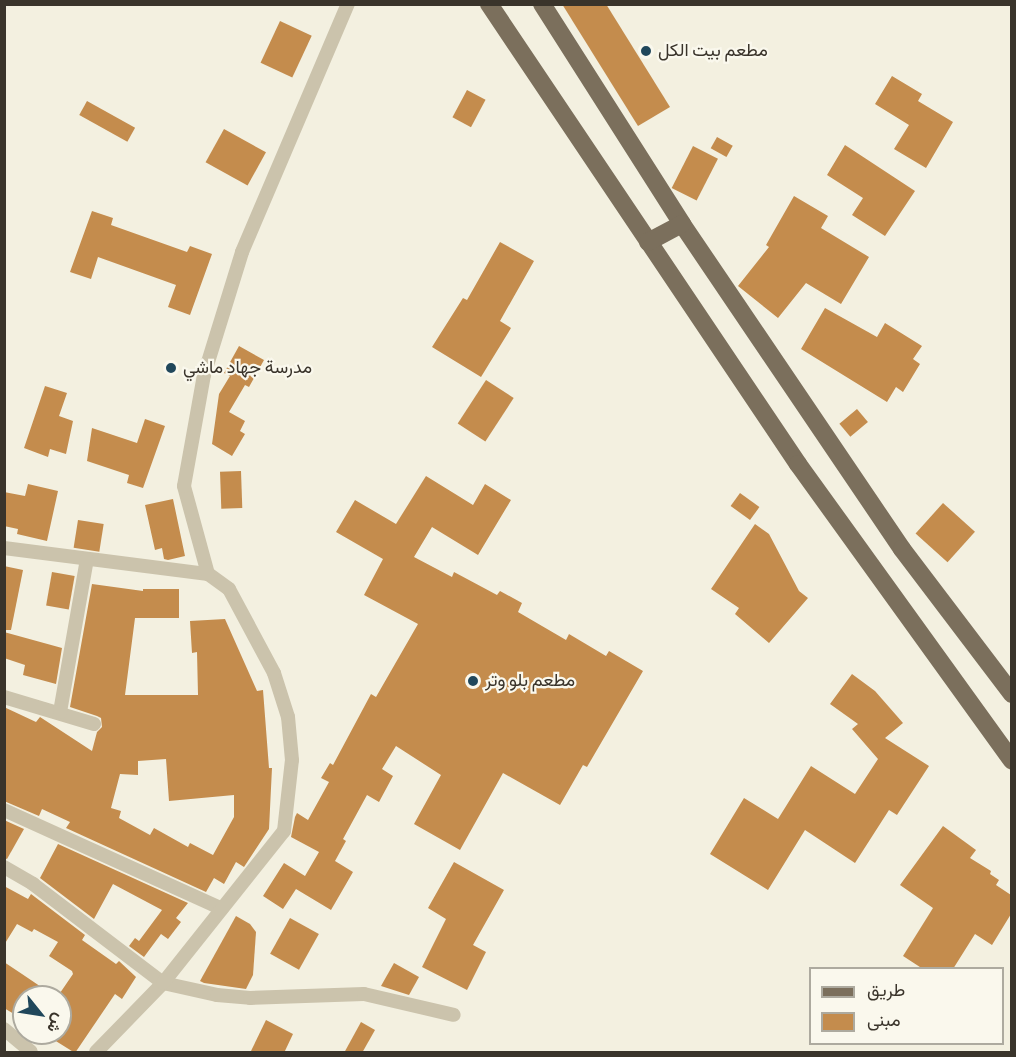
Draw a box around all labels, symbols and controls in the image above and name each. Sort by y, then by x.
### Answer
place label: مطعم بيت الكل [658,40,768,62]
marker: مطعم بيت الكل [639,44,653,58]
place label: مدرسة جهاد ماشي [183,357,312,379]
marker: مدرسة جهاد ماشي [164,361,178,375]
place label: مطعم بلو وتر [485,670,575,692]
marker: مطعم بلو وتر [466,674,480,688]
legend [809,967,1004,1045]
text: طريق [867,978,905,1003]
north arrow [12,985,72,1045]
text: مبنى [867,1008,901,1033]
text: ش [42,1009,70,1037]

